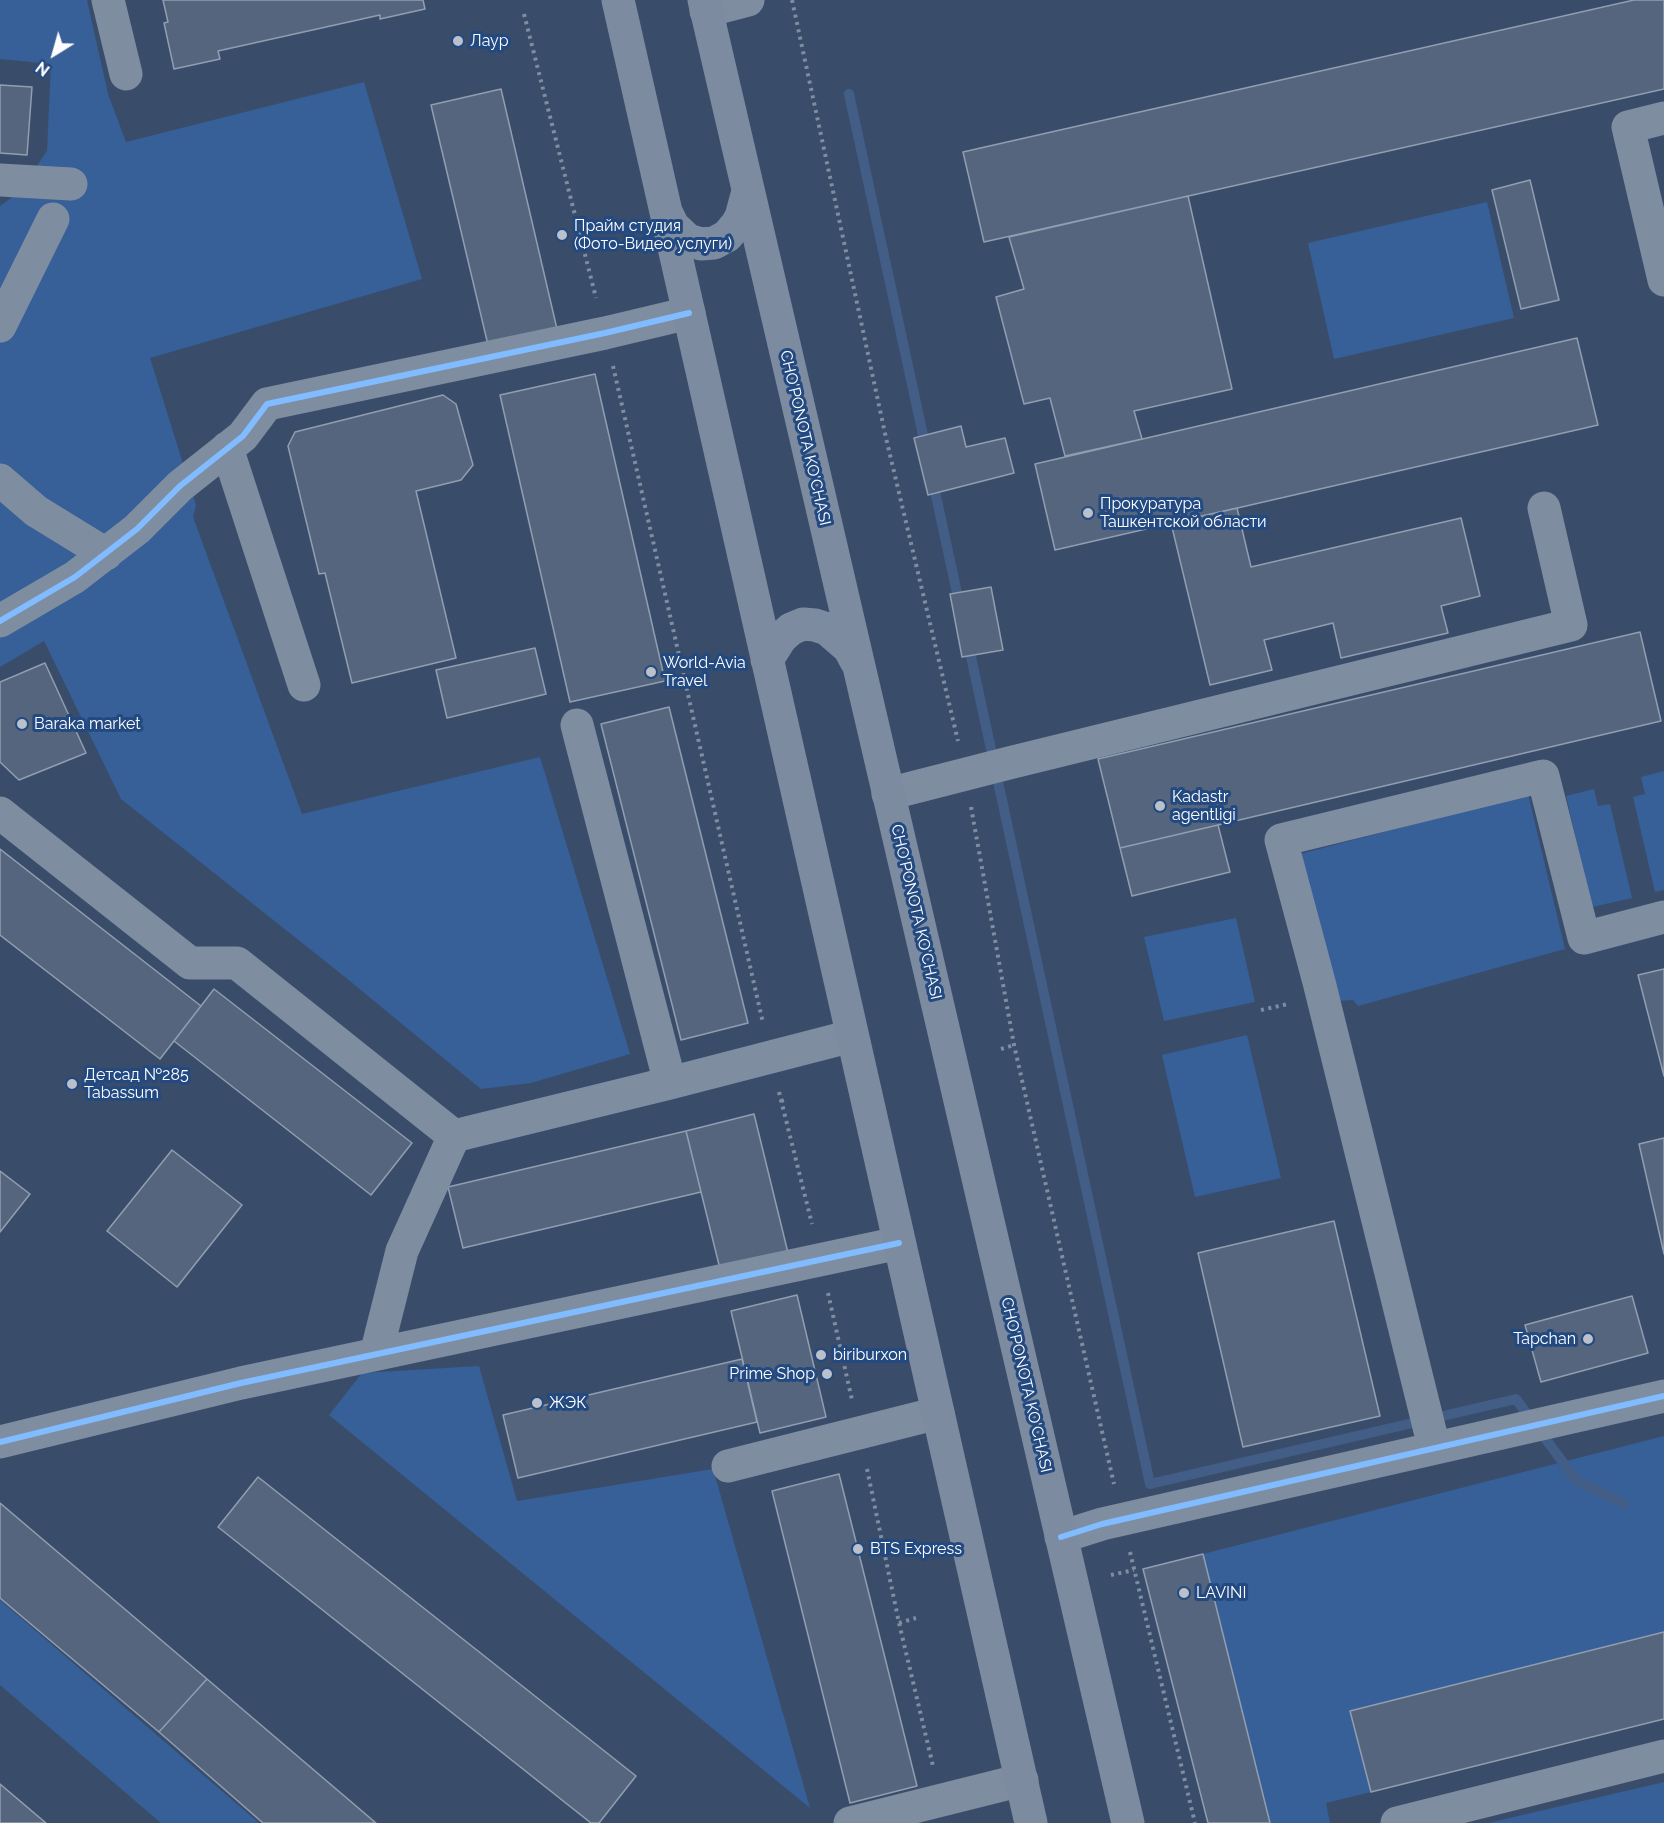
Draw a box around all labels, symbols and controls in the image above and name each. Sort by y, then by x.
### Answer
north arrow [24,24,84,84]
place label: Лаур [470,31,509,51]
marker: Лаур [451,34,465,48]
text: N [32,58,53,80]
place label: Прайм студия (Фото-Видео услуги) [574,216,732,254]
marker: Прайм студия (Фото-Видео услуги) [555,228,569,242]
street label: CHO'PONOTA KO'CHASI [775,348,835,528]
place label: Прокуратура Ташкентской области [1100,494,1267,532]
marker: Прокуратура Ташкентской области [1081,506,1095,520]
place label: World-Avia Travel [663,653,746,691]
marker: World-Avia Travel [644,665,658,679]
place label: Baraka market [34,714,141,734]
marker: Baraka market [15,717,29,731]
place label: Kadastr agentligi [1172,787,1236,825]
marker: Kadastr agentligi [1153,799,1167,813]
street label: CHO'PONOTA KO'CHASI [886,822,946,1002]
place label: Детсад №285 Tabassum [84,1065,189,1103]
marker: Детсад №285 Tabassum [65,1077,79,1091]
street label: CHO'PONOTA KO'CHASI [996,1295,1056,1475]
place label: Tapchan [1513,1329,1576,1349]
marker: Tapchan [1581,1332,1595,1346]
place label: biriburxon [833,1345,907,1365]
marker: biriburxon [814,1348,828,1362]
place label: Prime Shop [729,1364,815,1384]
marker: Prime Shop [820,1367,834,1381]
place label: ЖЭК [549,1393,586,1413]
marker: ЖЭК [530,1396,544,1410]
place label: BTS Express [870,1539,962,1559]
marker: BTS Express [851,1542,865,1556]
place label: LAVINI [1196,1583,1246,1603]
marker: LAVINI [1177,1586,1191,1600]

